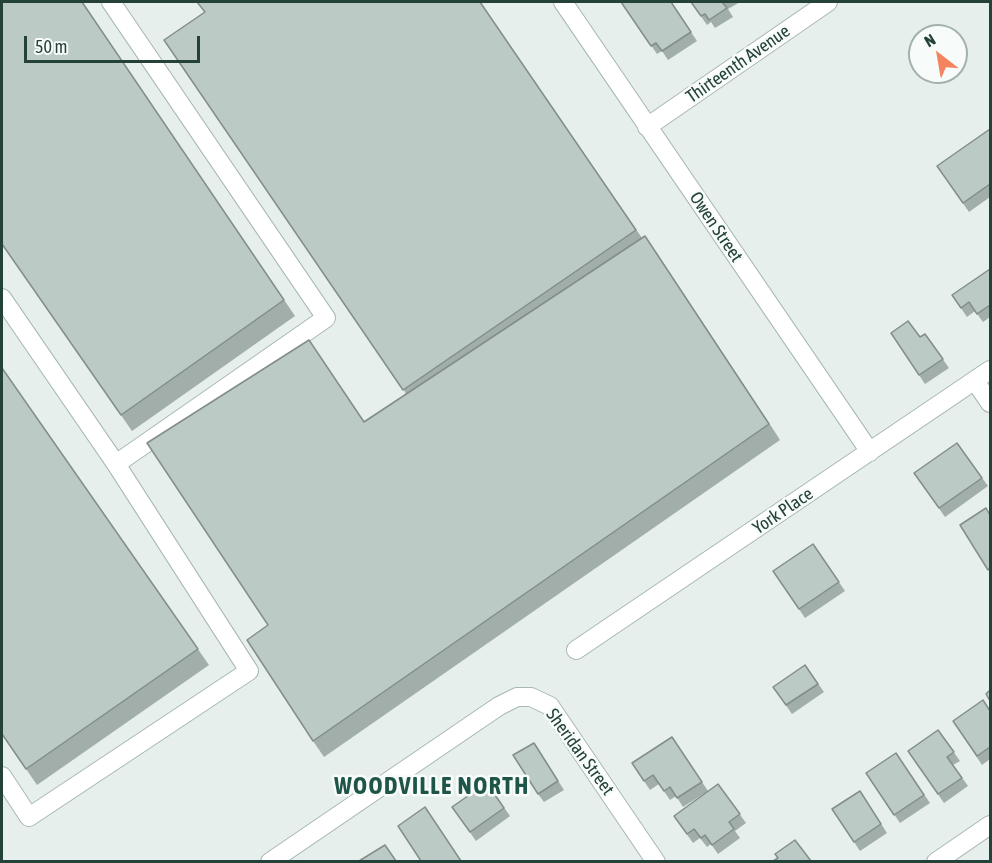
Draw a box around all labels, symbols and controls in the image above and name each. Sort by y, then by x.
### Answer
street label: Thirteenth Avenue [682,20,794,108]
scale bar [27,24,202,62]
north arrow [908,24,968,84]
text: N [921,30,938,50]
text: 50 m [35,36,67,57]
street label: Owen Street [685,188,747,266]
street label: York Place [749,483,817,539]
street label: Sheridan Street [541,705,619,799]
district label: WOODVILLE NORTH [334,772,530,800]

